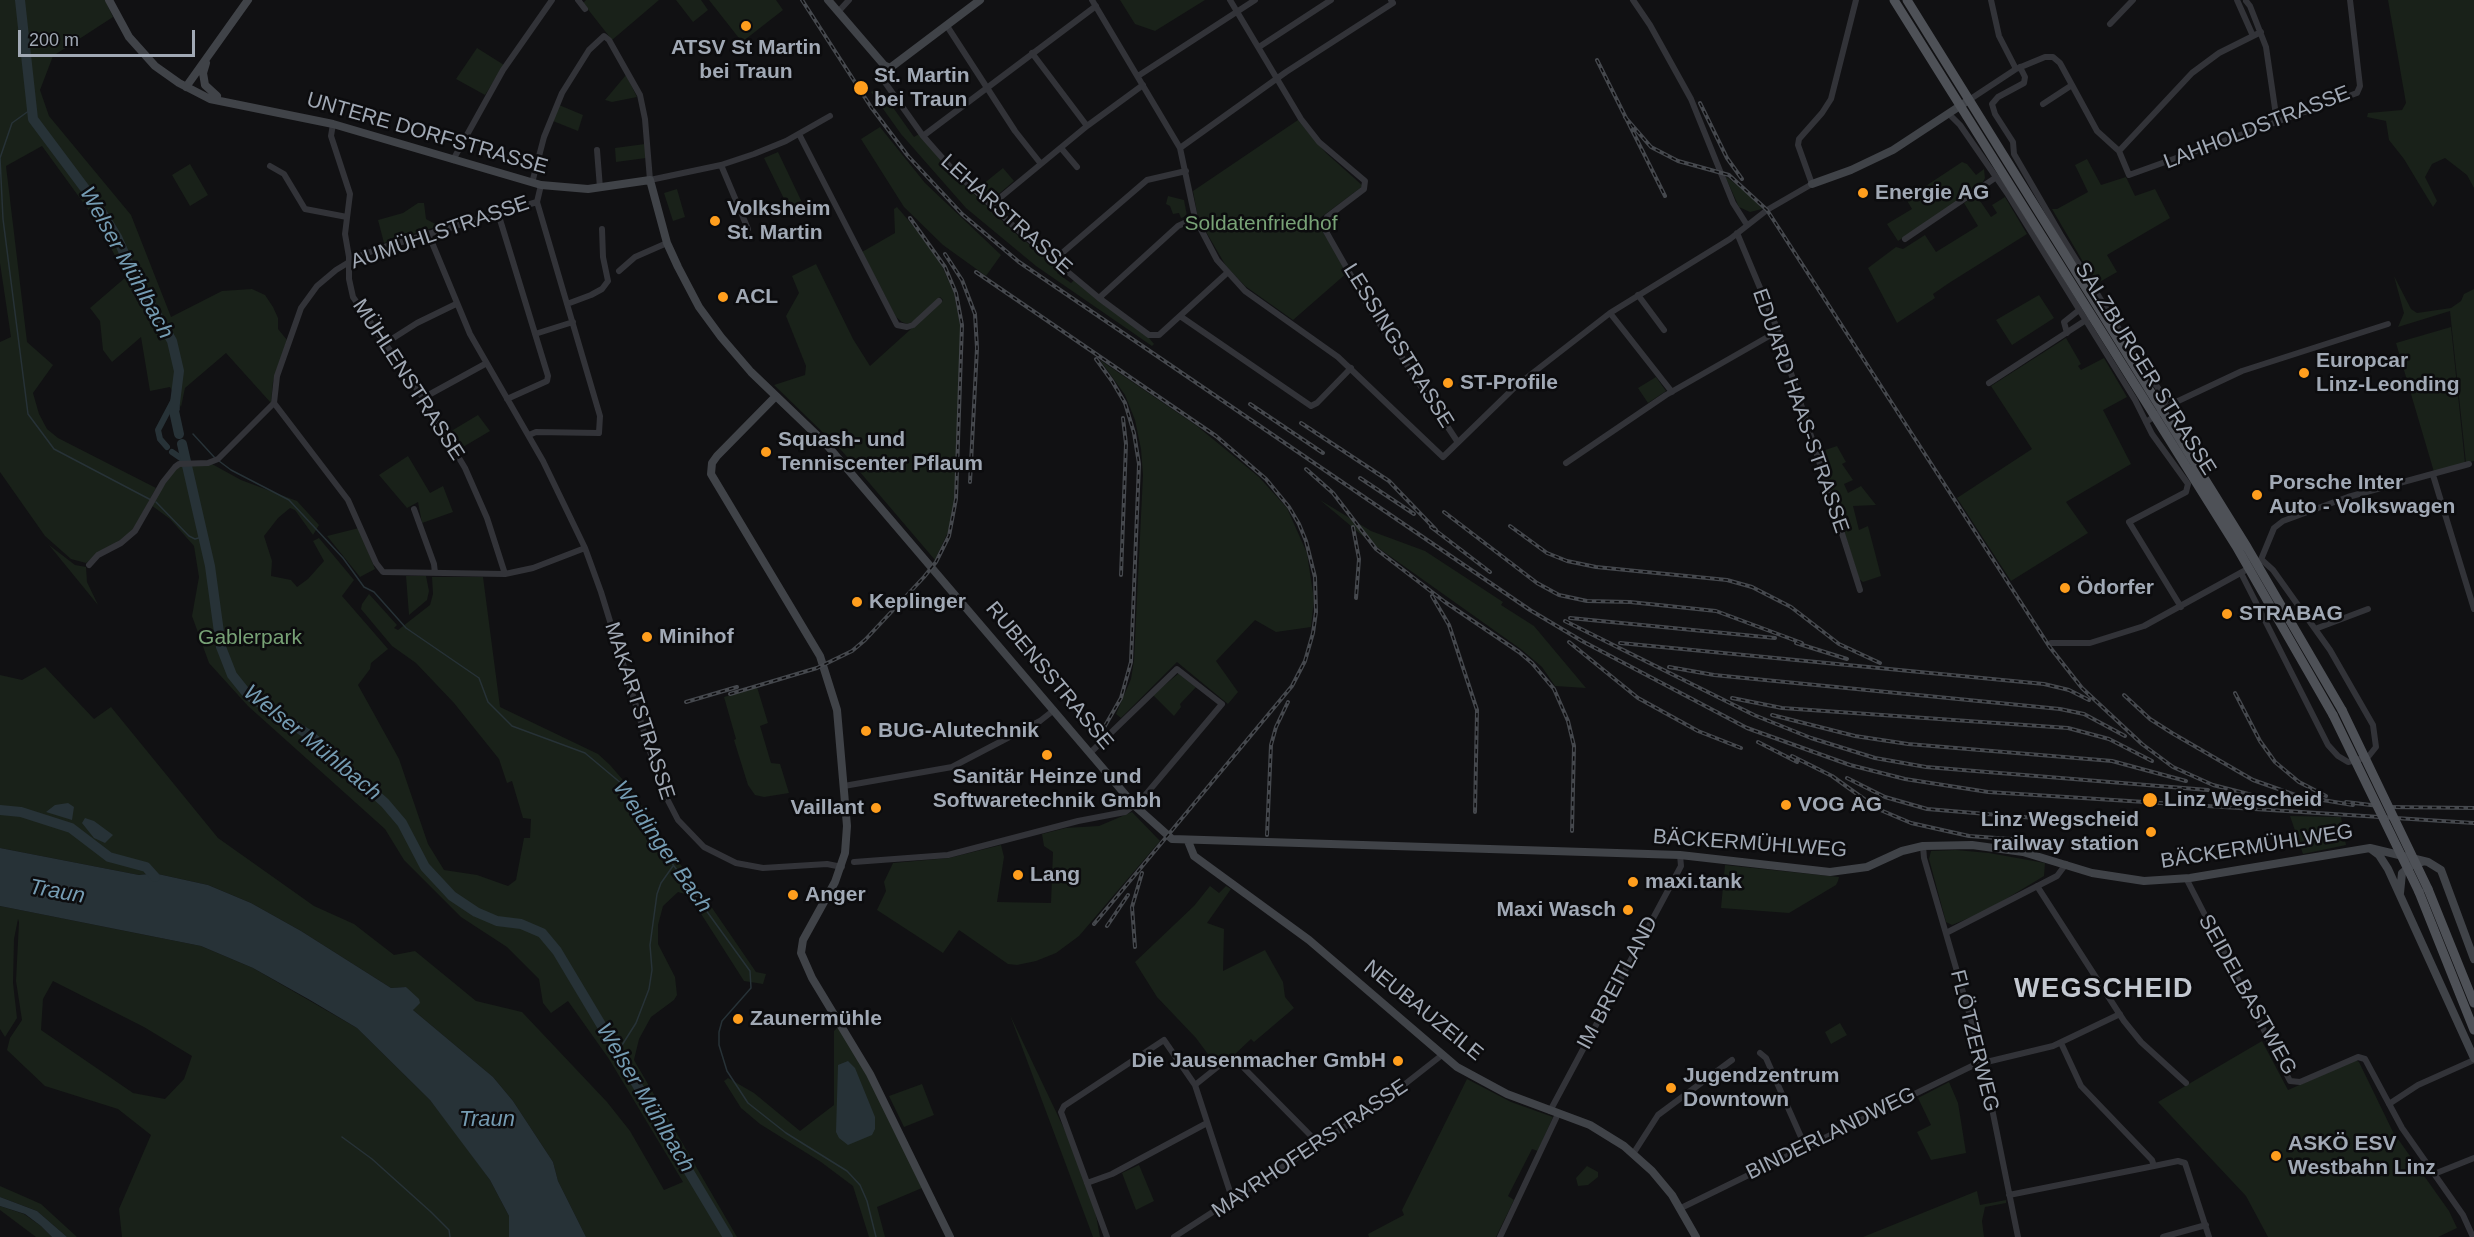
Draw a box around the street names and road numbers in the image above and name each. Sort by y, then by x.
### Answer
street label: LAHHOLDSTRASSE [2160,81,2354,175]
street label: UNTERE DORFSTRASSE [304,87,550,181]
street label: LEHARSTRASSE [935,149,1077,281]
street label: AUMÜHLSTRASSE [348,191,532,275]
street label: SALZBURGER STRASSE [2069,258,2221,480]
street label: LESSINGSTRASSE [1337,259,1459,433]
street label: EDUARD HAAS-STRASSE [1746,286,1854,536]
street label: MÜHLENSTRASSE [347,295,469,465]
street label: RUBENSSTRASSE [980,597,1118,755]
street label: MAKARTSTRASSE [598,619,680,803]
street label: BÄCKERMÜHLWEG [2159,819,2355,875]
street label: BÄCKERMÜHLWEG [1652,825,1848,863]
street label: SEIDELBASTWEG [2192,910,2302,1080]
street label: IM BREITLAND [1572,912,1664,1054]
street label: NEUBAUZEILE [1358,955,1488,1067]
street label: FLÖTZERWEG [1944,967,2004,1115]
street label: MAYRHOFERSTRASSE [1207,1074,1413,1224]
street label: BINDERLANDWEG [1742,1082,1920,1186]

